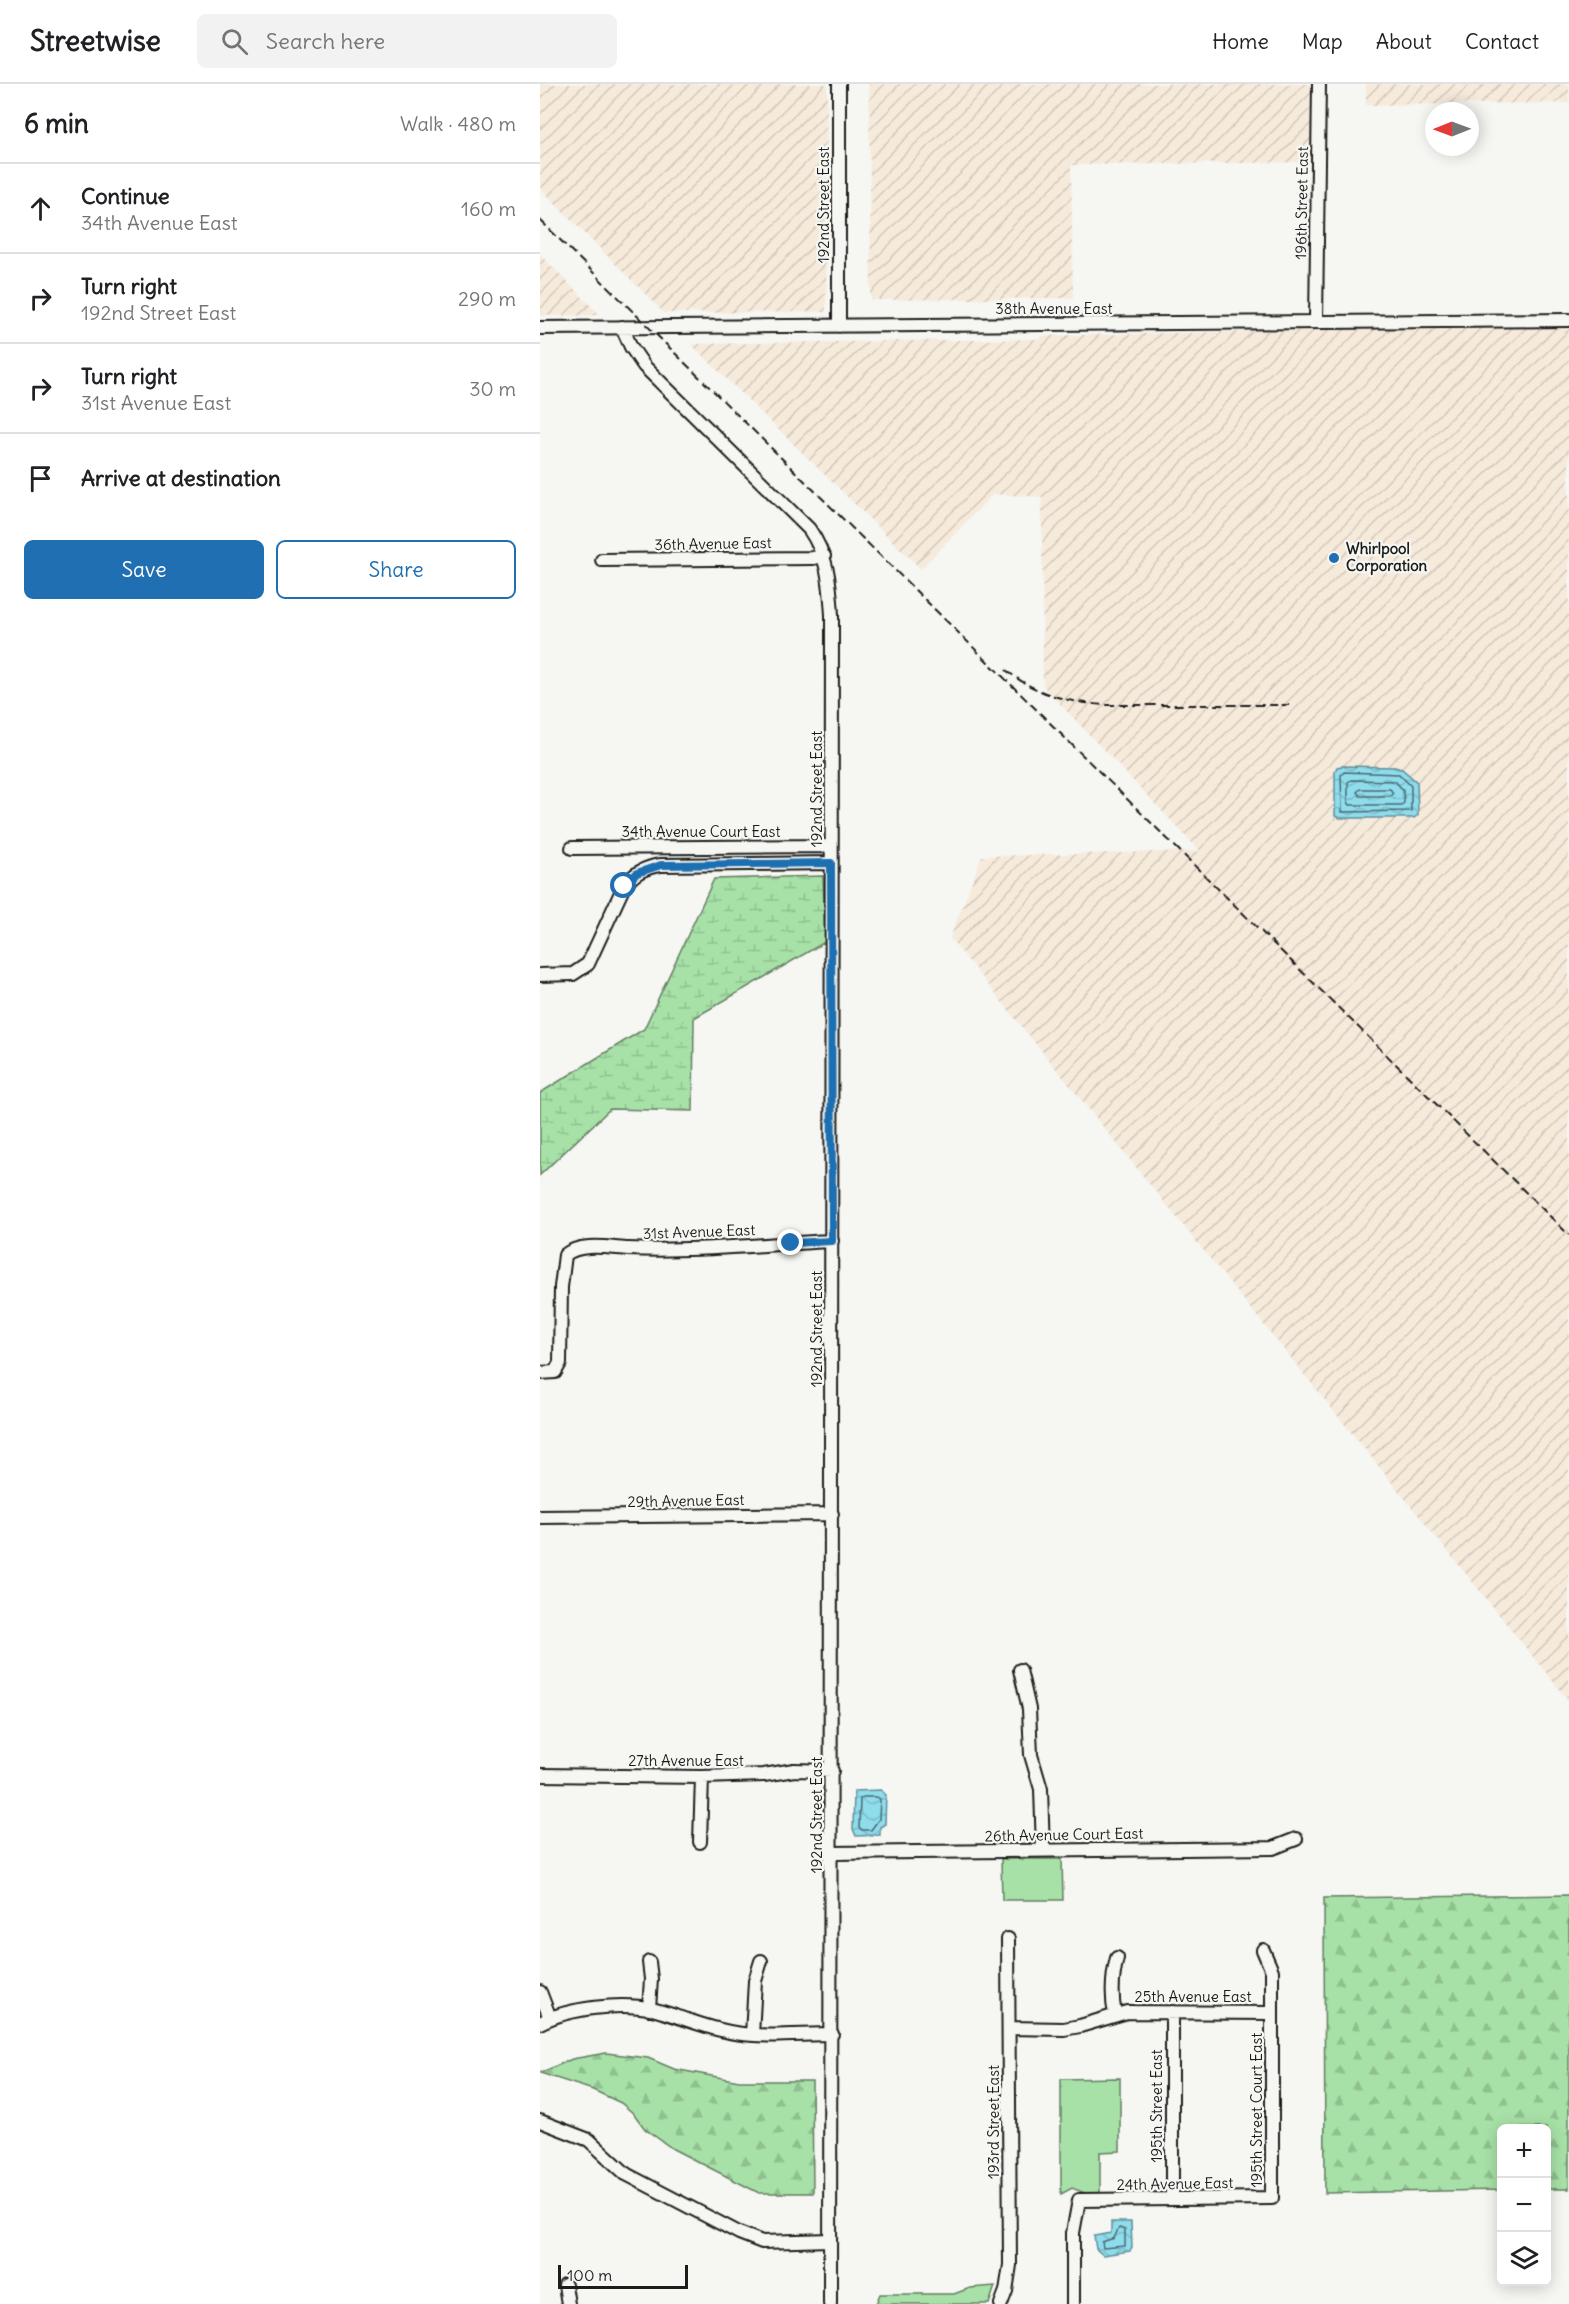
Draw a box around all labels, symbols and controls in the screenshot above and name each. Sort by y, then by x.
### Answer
search box [197,14,617,68]
text: Streetwise [30,23,161,59]
icon: search [218,25,251,58]
text: Search here [266,27,385,55]
text: Home [1212,28,1269,55]
text: Map [1302,28,1343,55]
text: About [1376,28,1432,55]
text: Contact [1465,28,1539,55]
north arrow [1425,102,1479,156]
text: 6 min [24,107,89,140]
text: Walk · 480 m [400,111,516,136]
street label: 196th Street East [1291,146,1312,260]
street label: 192nd Street East [814,147,833,263]
text: Continue [81,182,170,210]
icon: ahead [24,192,57,225]
text: 160 m [461,196,516,221]
text: 34th Avenue East [81,210,237,235]
text: Turn right [81,272,177,300]
icon: right [24,282,57,315]
text: 290 m [458,286,516,311]
street label: 38th Avenue East [995,299,1113,318]
text: 192nd Street East [81,300,236,325]
text: Turn right [81,362,177,390]
icon: right [24,372,57,405]
text: 30 m [469,376,516,401]
text: 31st Avenue East [81,390,231,415]
icon: arrive [24,462,57,495]
text: Arrive at destination [81,464,281,492]
street label: 36th Avenue East [654,533,772,554]
place label: Whirlpool Corporation [1346,539,1428,576]
button: Save [24,540,264,599]
button: Share [276,540,516,599]
marker: Whirlpool Corporation [1327,551,1341,565]
street label: 192nd Street East [807,731,826,847]
street label: 34th Avenue Court East [621,822,781,841]
route start [610,872,636,898]
street label: 31st Avenue East [642,1220,756,1243]
route end [777,1229,803,1255]
street label: 192nd Street East [807,1271,826,1387]
street label: 29th Avenue East [627,1490,745,1511]
street label: 27th Avenue East [628,1751,744,1770]
street label: 192nd Street East [807,1757,826,1873]
street label: 26th Avenue Court East [984,1824,1143,1845]
street label: 25th Avenue East [1134,1987,1252,2006]
street label: 195th Street Court East [1247,2033,1266,2187]
street label: 195th Street East [1147,2049,1166,2163]
street label: 193rd Street East [984,2065,1003,2179]
map controls [1497,2124,1551,2286]
button: + [1497,2124,1551,2178]
street label: 24th Avenue East [1116,2173,1234,2194]
button: − [1497,2178,1551,2232]
button: layers [1497,2232,1551,2286]
scale bar [558,2262,688,2290]
text: 100 m [567,2265,612,2285]

